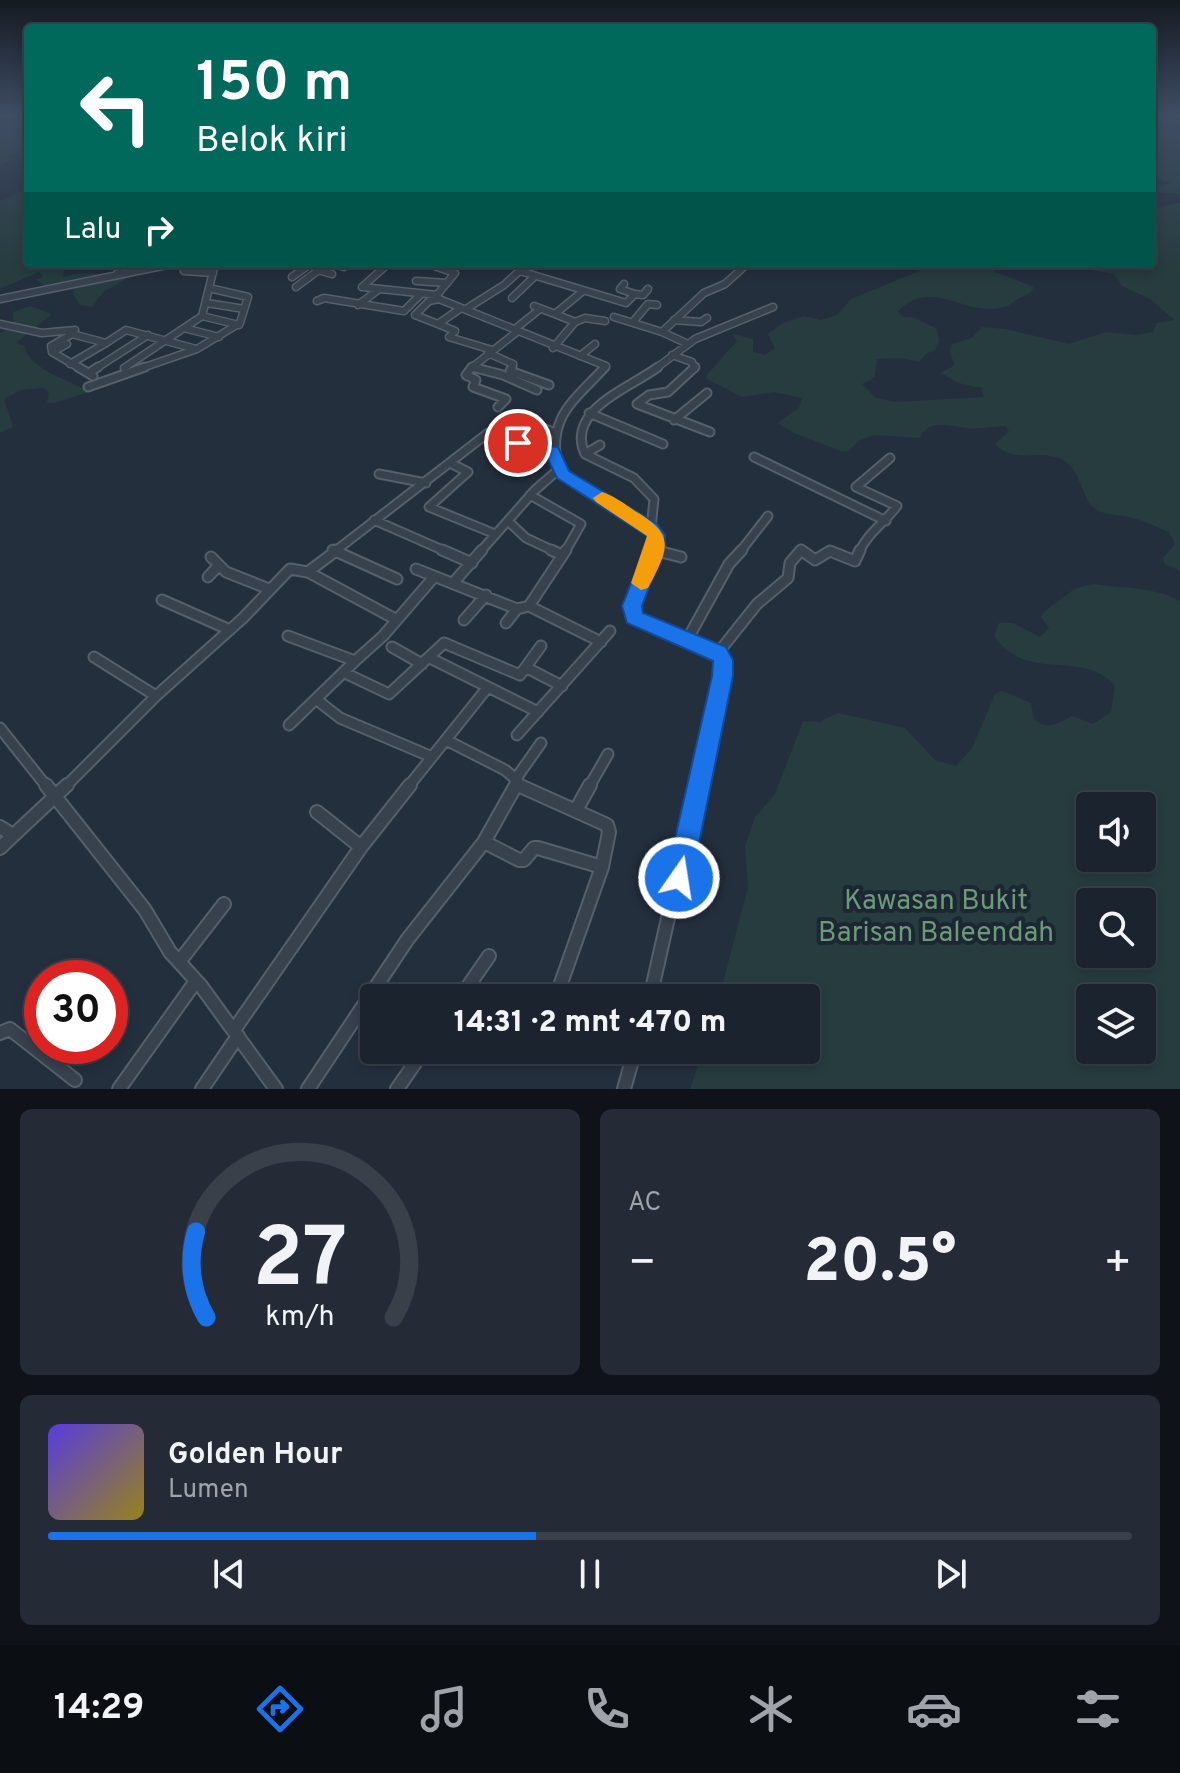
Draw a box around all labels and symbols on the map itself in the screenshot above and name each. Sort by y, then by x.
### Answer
pin [484,409,552,477]
position arrow [637,836,721,920]
park label: Kawasan Bukit Barisan Baleendah [818,884,1054,952]
speed limit sign: 30 [24,960,128,1064]

